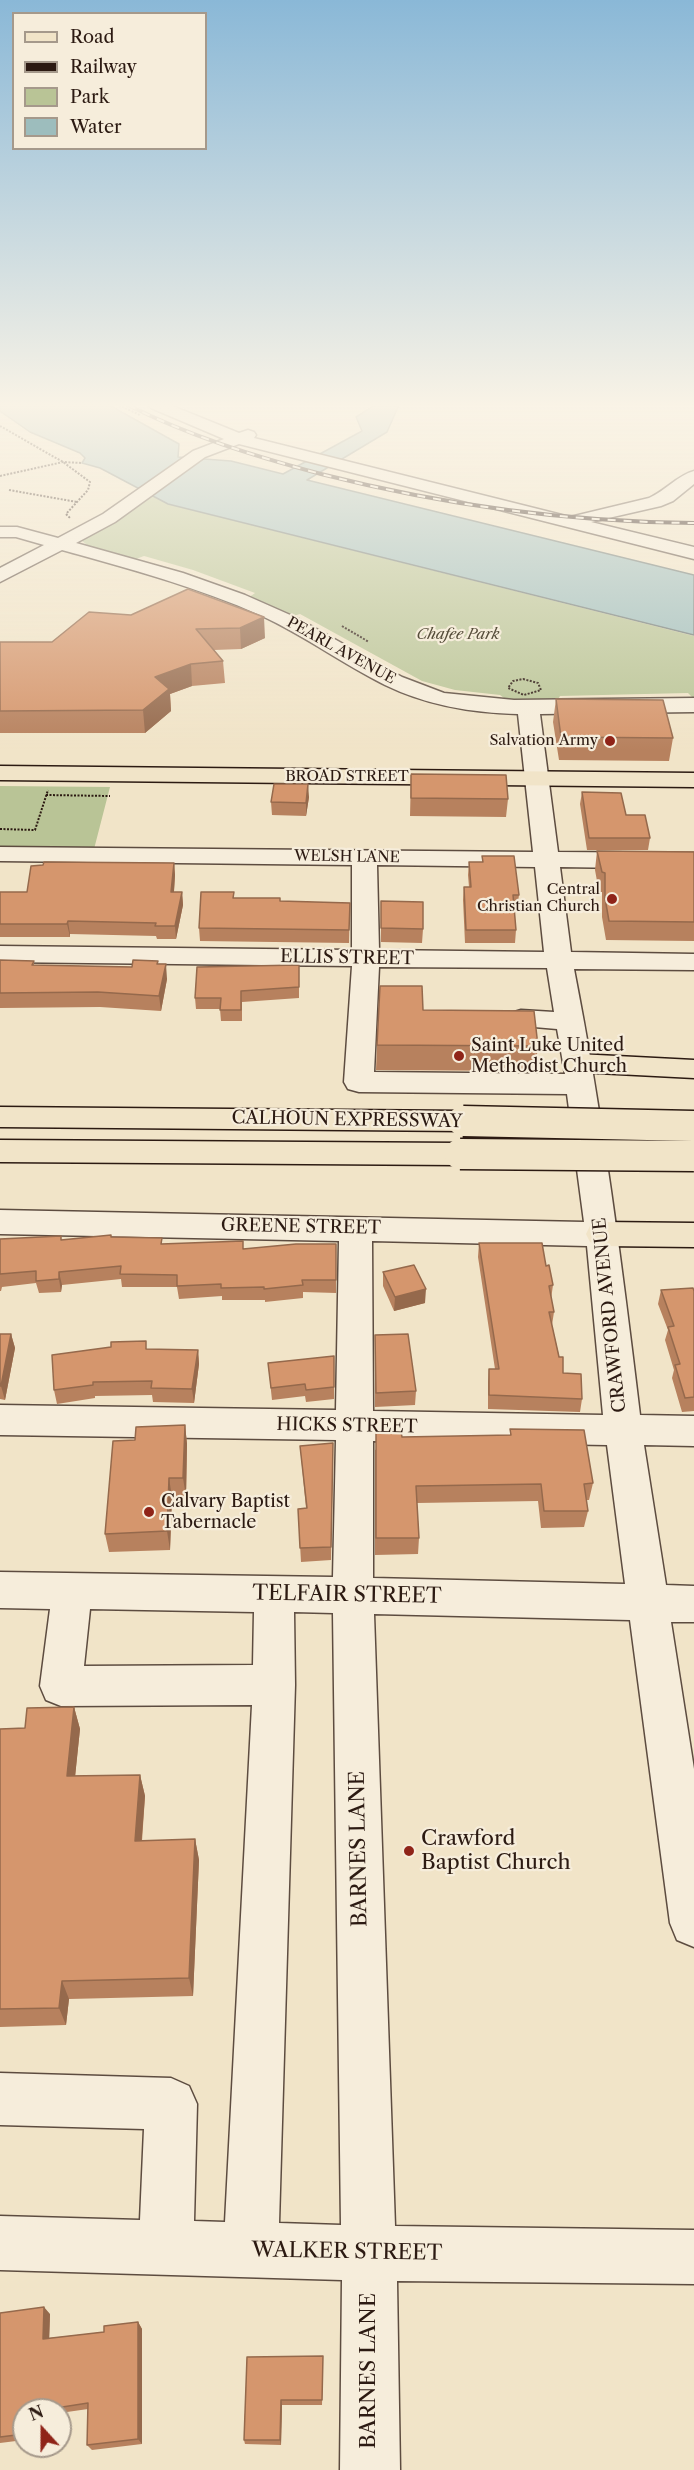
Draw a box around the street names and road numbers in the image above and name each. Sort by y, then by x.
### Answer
street label: PEARL AVENUE [284,614,398,688]
street label: BROAD STREET [285,768,409,786]
street label: WELSH LANE [294,847,400,867]
street label: ELLIS STREET [280,946,414,970]
street label: CALHOUN EXPRESSWAY [231,1107,463,1133]
street label: GREENE STREET [221,1215,381,1239]
street label: CRAWFORD AVENUE [589,1216,631,1414]
street label: HICKS STREET [276,1414,418,1438]
street label: TELFAIR STREET [252,1581,442,1609]
street label: BARNES LANE [345,1771,373,1927]
street label: WALKER STREET [251,2238,443,2266]
street label: BARNES LANE [356,2293,382,2449]

